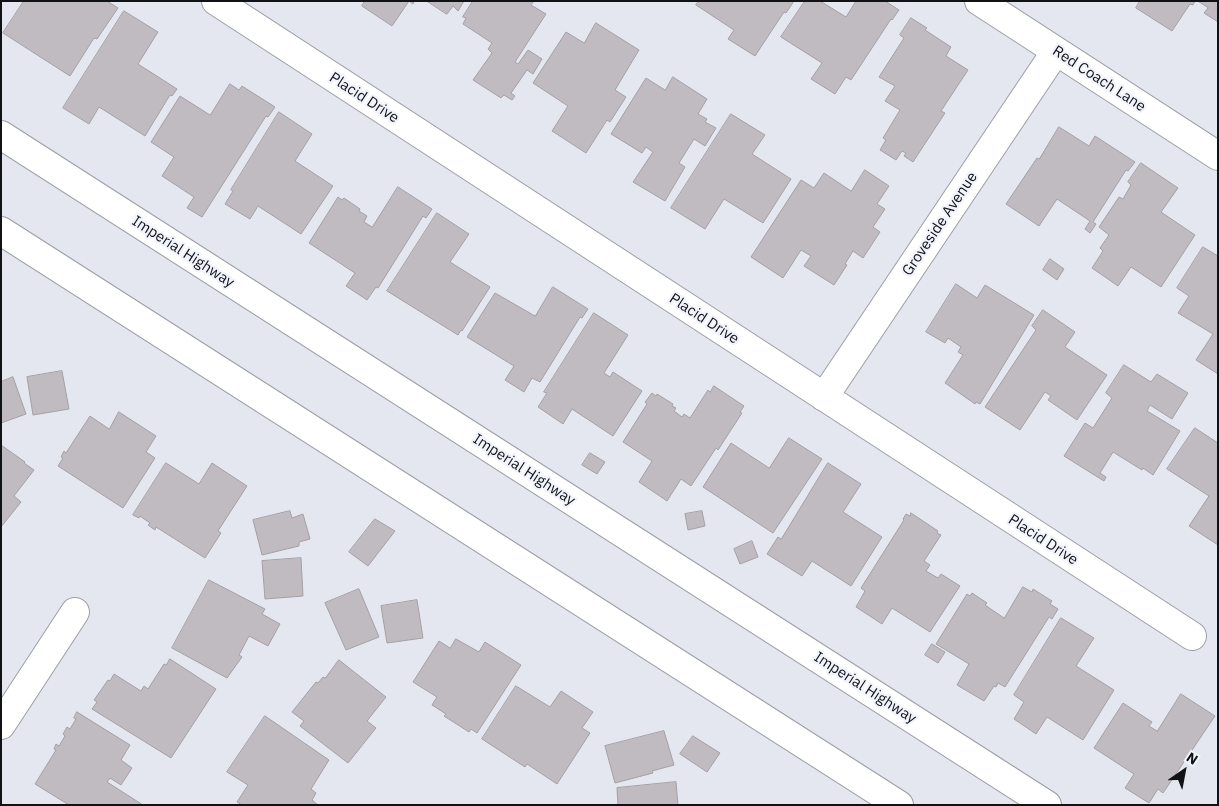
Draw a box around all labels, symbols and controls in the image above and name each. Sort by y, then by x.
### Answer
street label: Red Coach Lane [1049,42,1149,116]
street label: Placid Drive [326,69,402,127]
street label: Groveside Avenue [899,169,981,279]
street label: Imperial Highway [128,212,238,292]
street label: Placid Drive [666,290,742,348]
street label: Imperial Highway [469,430,579,510]
street label: Placid Drive [1005,511,1081,569]
street label: Imperial Highway [810,648,920,728]
north arrow [1159,746,1209,796]
text: N [1183,748,1201,769]

